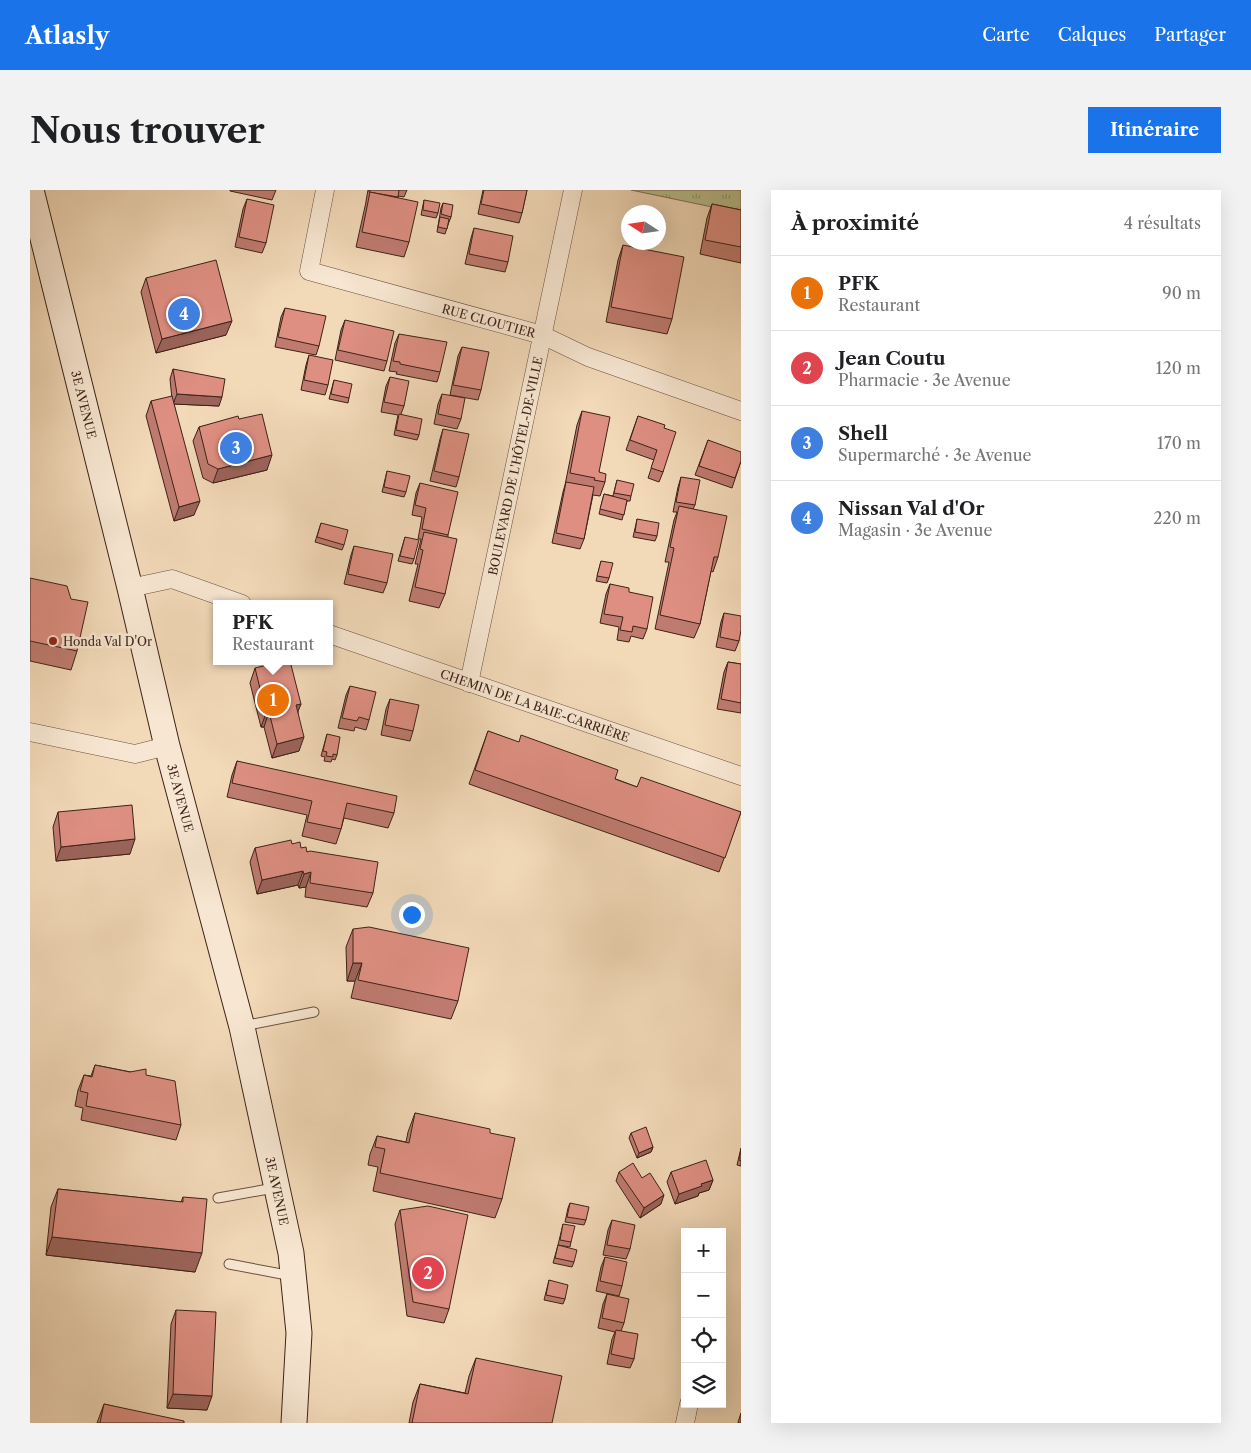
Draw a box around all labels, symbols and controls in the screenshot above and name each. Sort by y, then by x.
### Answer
text: Atlasly [25,21,109,50]
text: Carte [982,24,1030,46]
text: Calques [1058,24,1126,46]
text: Partager [1154,24,1226,46]
button: Itinéraire [1088,107,1221,153]
text: Nous trouver [30,109,265,152]
north arrow [621,205,666,250]
text: À proximité [791,210,919,235]
text: 4 résultats [1124,213,1201,233]
text: PFK [838,272,879,295]
text: 1 [803,283,811,303]
text: 90 m [1162,283,1201,303]
pin: 4 [168,295,200,333]
text: Restaurant [838,295,920,315]
street label: RUE CLOUTIER [440,300,538,341]
text: Jean Coutu [838,347,946,370]
street label: BOULEVARD DE L'HÔTEL-DE-VILLE [484,355,545,577]
text: 2 [802,358,812,378]
text: 120 m [1156,358,1201,378]
street label: 3E AVENUE [69,369,100,440]
text: Pharmacie · 3e Avenue [838,370,1011,390]
text: Shell [838,422,888,445]
pin: 3 [220,429,252,467]
text: 3 [802,433,812,453]
text: 170 m [1157,433,1201,453]
text: Supermarché · 3e Avenue [838,445,1032,465]
text: Nissan Val d'Or [838,497,985,520]
text: 4 [802,508,812,528]
text: 220 m [1153,508,1201,528]
text: Magasin · 3e Avenue [838,520,992,540]
popup [213,600,333,665]
text: PFK [232,611,273,634]
place label: Honda Val D'Or [63,634,152,649]
text: Restaurant [232,634,314,654]
marker: Honda Val D'Or [47,635,59,647]
street label: CHEMIN DE LA BAIE-CARRIÈRE [439,665,632,745]
pin: 1 [257,681,289,719]
street label: 3E AVENUE [165,762,197,834]
your location [399,902,425,928]
street label: 3E AVENUE [263,1155,292,1227]
map controls [681,1228,726,1408]
button: + [681,1228,726,1273]
pin: 2 [412,1254,444,1292]
button: − [681,1273,726,1318]
button: locate [681,1318,726,1363]
button: layers [681,1363,726,1408]

